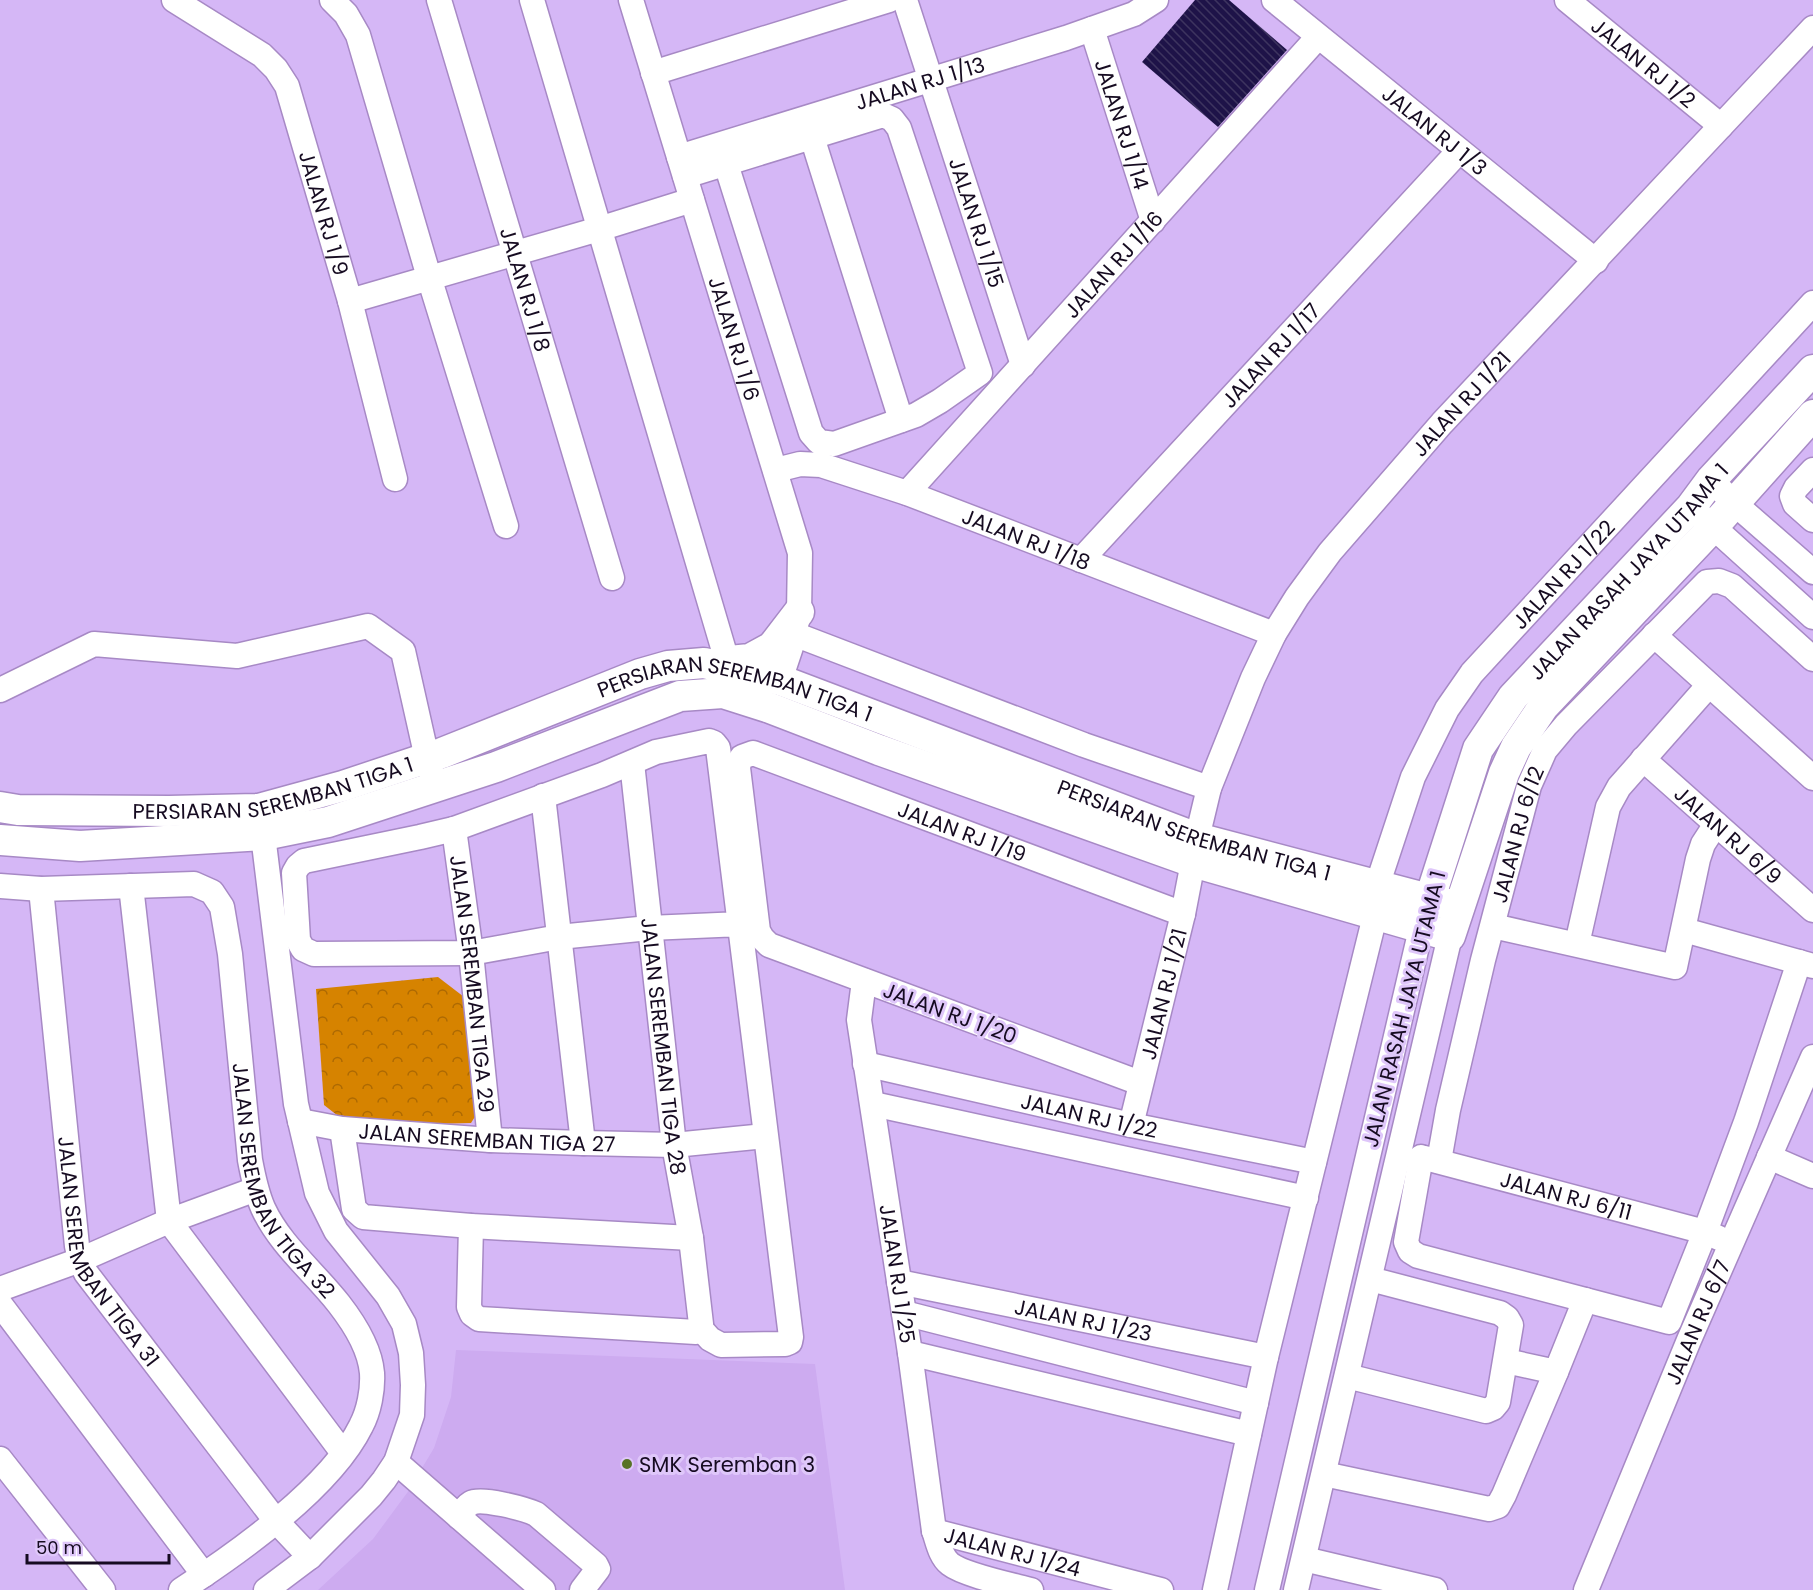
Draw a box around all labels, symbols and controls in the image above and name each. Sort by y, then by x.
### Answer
street label: JALAN RJ 1/2 [1585,11,1702,114]
street label: JALAN RJ 1/13 [851,49,988,117]
street label: JALAN RJ 1/14 [1088,56,1157,193]
street label: JALAN RJ 1/3 [1376,79,1493,182]
street label: JALAN RJ 1/9 [292,147,356,279]
street label: JALAN RJ 1/15 [942,154,1012,291]
street label: JALAN RJ 1/16 [1057,204,1169,324]
street label: JALAN RJ 1/8 [493,224,558,355]
street label: JALAN RJ 1/6 [702,273,767,404]
street label: JALAN RJ 1/17 [1214,296,1326,414]
street label: JALAN RJ 1/21 [1405,344,1517,463]
street label: JALAN RASAH JAYA UTAMA 1 [1522,456,1735,686]
street label: JALAN RJ 1/18 [958,501,1095,577]
street label: JALAN RJ 1/22 [1505,513,1621,635]
street label: PERSIARAN SEREMBAN TIGA 1 [593,649,877,728]
street label: PERSIARAN SEREMBAN TIGA 1 [133,749,417,826]
street label: JALAN RJ 6/12 [1484,761,1551,906]
street label: PERSIARAN SEREMBAN TIGA 1 [1053,772,1334,887]
street label: JALAN RJ 6/9 [1668,779,1788,890]
street label: JALAN RJ 1/19 [894,794,1031,869]
street label: JALAN SEREMBAN TIGA 29 [443,853,502,1114]
street label: JALAN RASAH JAYA UTAMA 1 [1356,868,1452,1150]
street label: JALAN SEREMBAN TIGA 28 [635,916,694,1177]
street label: JALAN RJ 1/21 [1133,925,1193,1062]
street label: JALAN RJ 1/20 [879,975,1021,1051]
street label: JALAN SEREMBAN TIGA 32 [226,1061,342,1304]
street label: JALAN RJ 1/22 [1018,1086,1160,1145]
street label: JALAN SEREMBAN TIGA 27 [357,1116,616,1158]
street label: JALAN SEREMBAN TIGA 31 [52,1135,167,1372]
street label: JALAN RJ 6/11 [1497,1164,1635,1227]
street label: JALAN RJ 1/25 [873,1202,923,1345]
street label: JALAN RJ 6/7 [1658,1255,1737,1389]
street label: JALAN RJ 1/23 [1012,1291,1154,1348]
place label: SMK Seremban 3 [639,1450,815,1479]
marker: SMK Seremban 3 [620,1457,634,1471]
street label: JALAN RJ 1/24 [941,1520,1084,1583]
scale bar [27,1527,170,1565]
text: 50 m [36,1535,82,1560]

